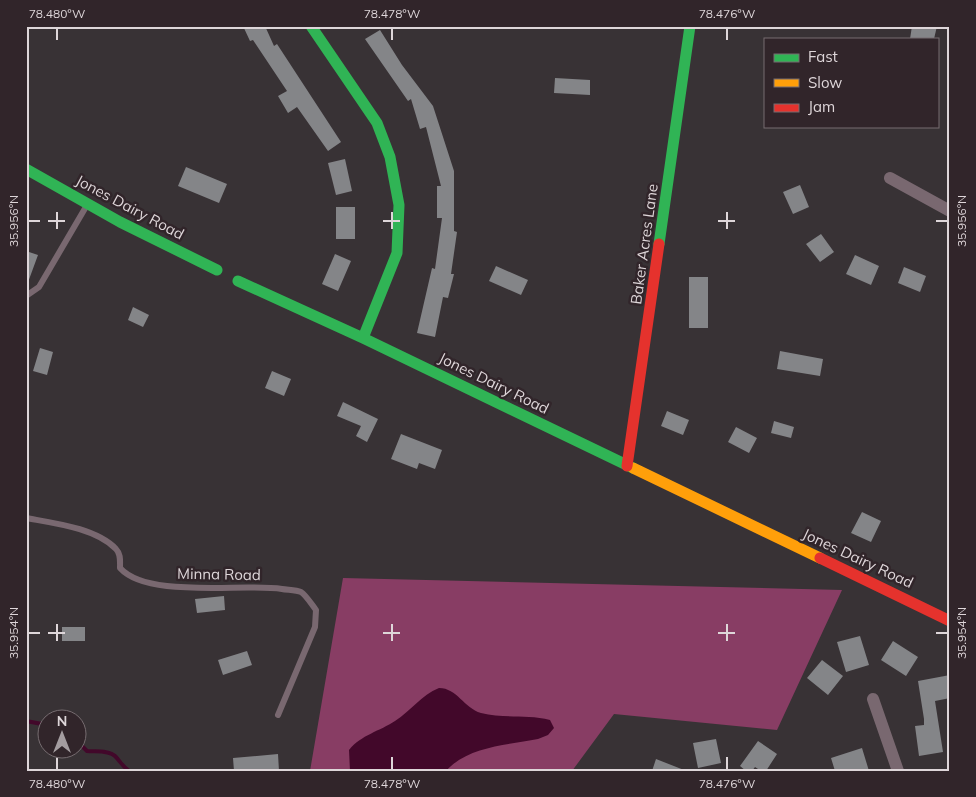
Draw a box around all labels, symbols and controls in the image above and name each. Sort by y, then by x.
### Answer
text: 78.480°W [29,6,85,21]
text: 78.478°W [364,6,420,21]
text: 78.476°W [699,6,755,21]
legend [764,38,938,128]
text: Fast [808,47,838,66]
text: Slow [808,73,842,92]
text: Jam [808,97,835,116]
street label: Jones Dairy Road [73,170,187,244]
street label: Baker Acres Lane [626,182,662,306]
text: 35.956°N [6,195,21,247]
text: 35.956°N [954,195,969,247]
street label: Jones Dairy Road [436,348,552,418]
street label: Jones Dairy Road [800,524,916,592]
street label: Minna Road [177,564,261,584]
text: 35.954°N [6,607,21,659]
text: 35.954°N [954,607,969,659]
north arrow [38,710,88,760]
text: N [57,712,67,730]
text: 78.480°W [29,776,85,791]
text: 78.478°W [364,776,420,791]
text: 78.476°W [699,776,755,791]

